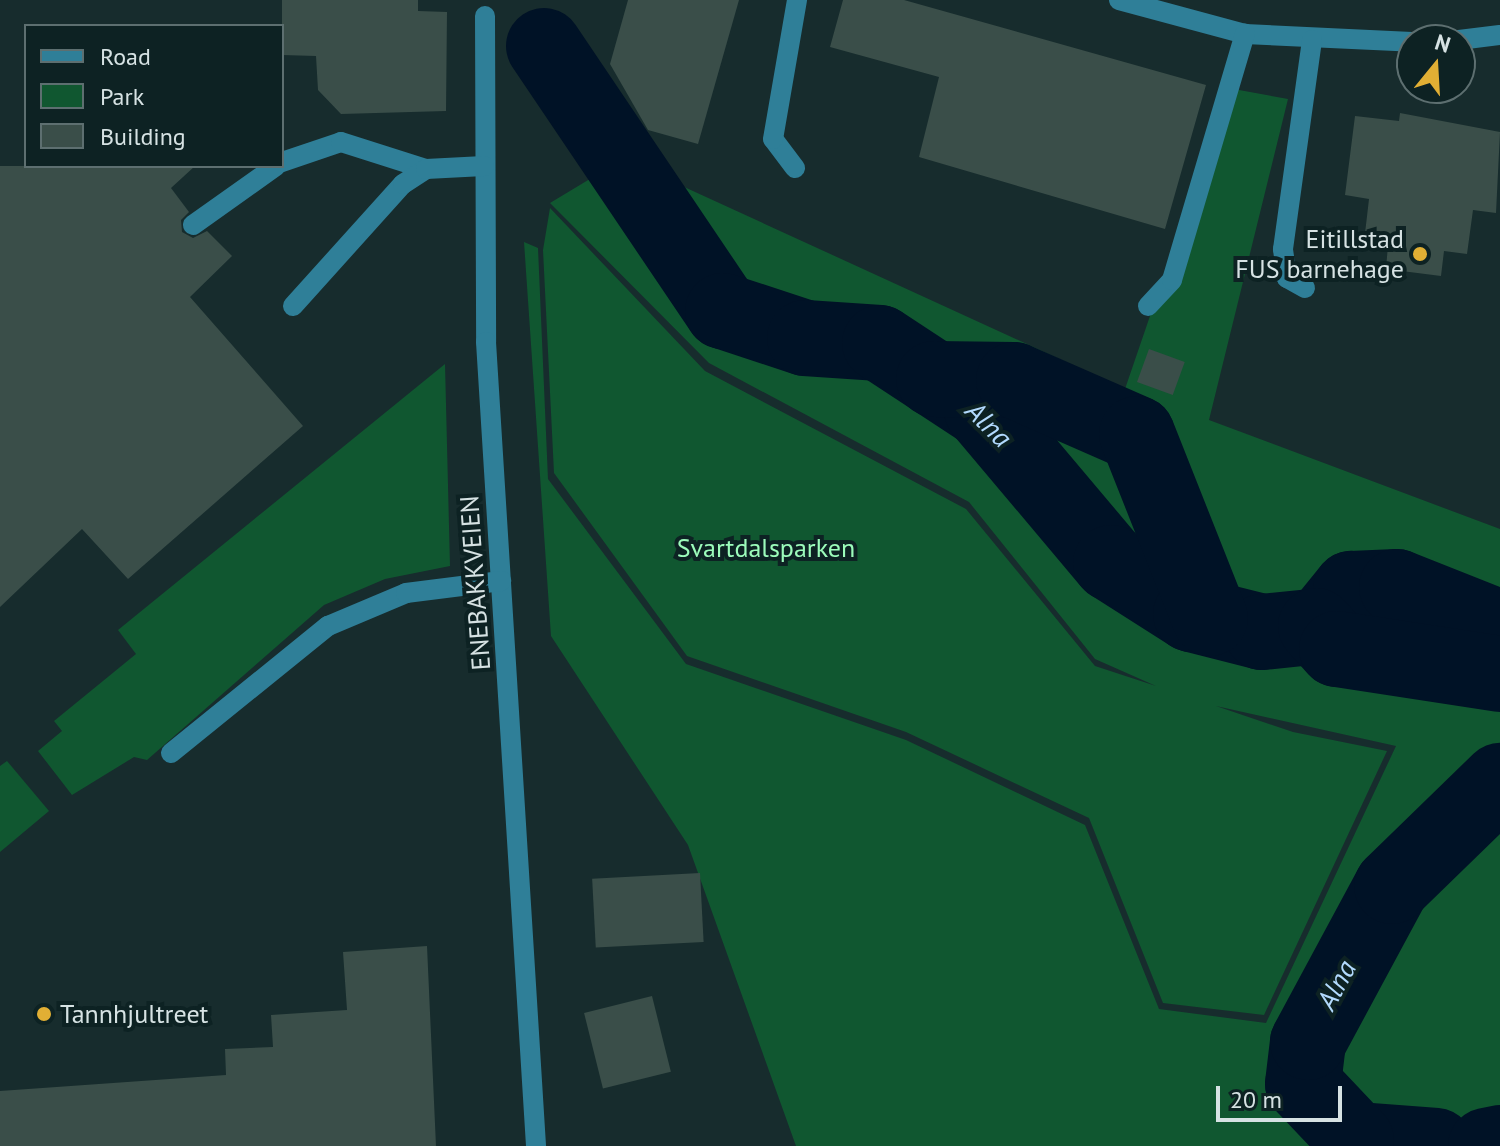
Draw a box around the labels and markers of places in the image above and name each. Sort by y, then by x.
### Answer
place label: Eitillstad FUS barnehage [1235,223,1404,284]
marker: Eitillstad FUS barnehage [1411,245,1429,263]
place label: Tannhjultreet [60,998,208,1030]
marker: Tannhjultreet [35,1005,53,1023]

